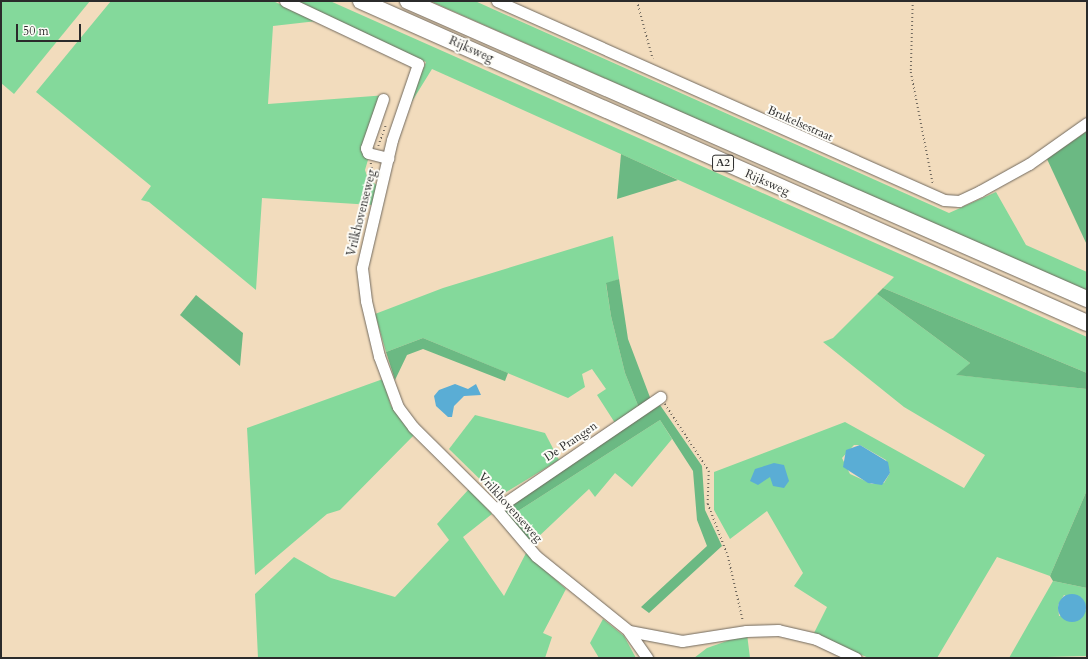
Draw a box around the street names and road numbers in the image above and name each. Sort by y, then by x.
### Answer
street label: Rijksweg [446,34,496,66]
street label: Brukelsestraat [765,103,835,145]
road number: A2 [712,154,734,172]
street label: Rijksweg [742,167,792,199]
street label: Vrilkhovenseweg [344,168,380,258]
street label: De Prangen [542,419,600,465]
street label: Vrilkhovenseweg [475,470,545,546]

